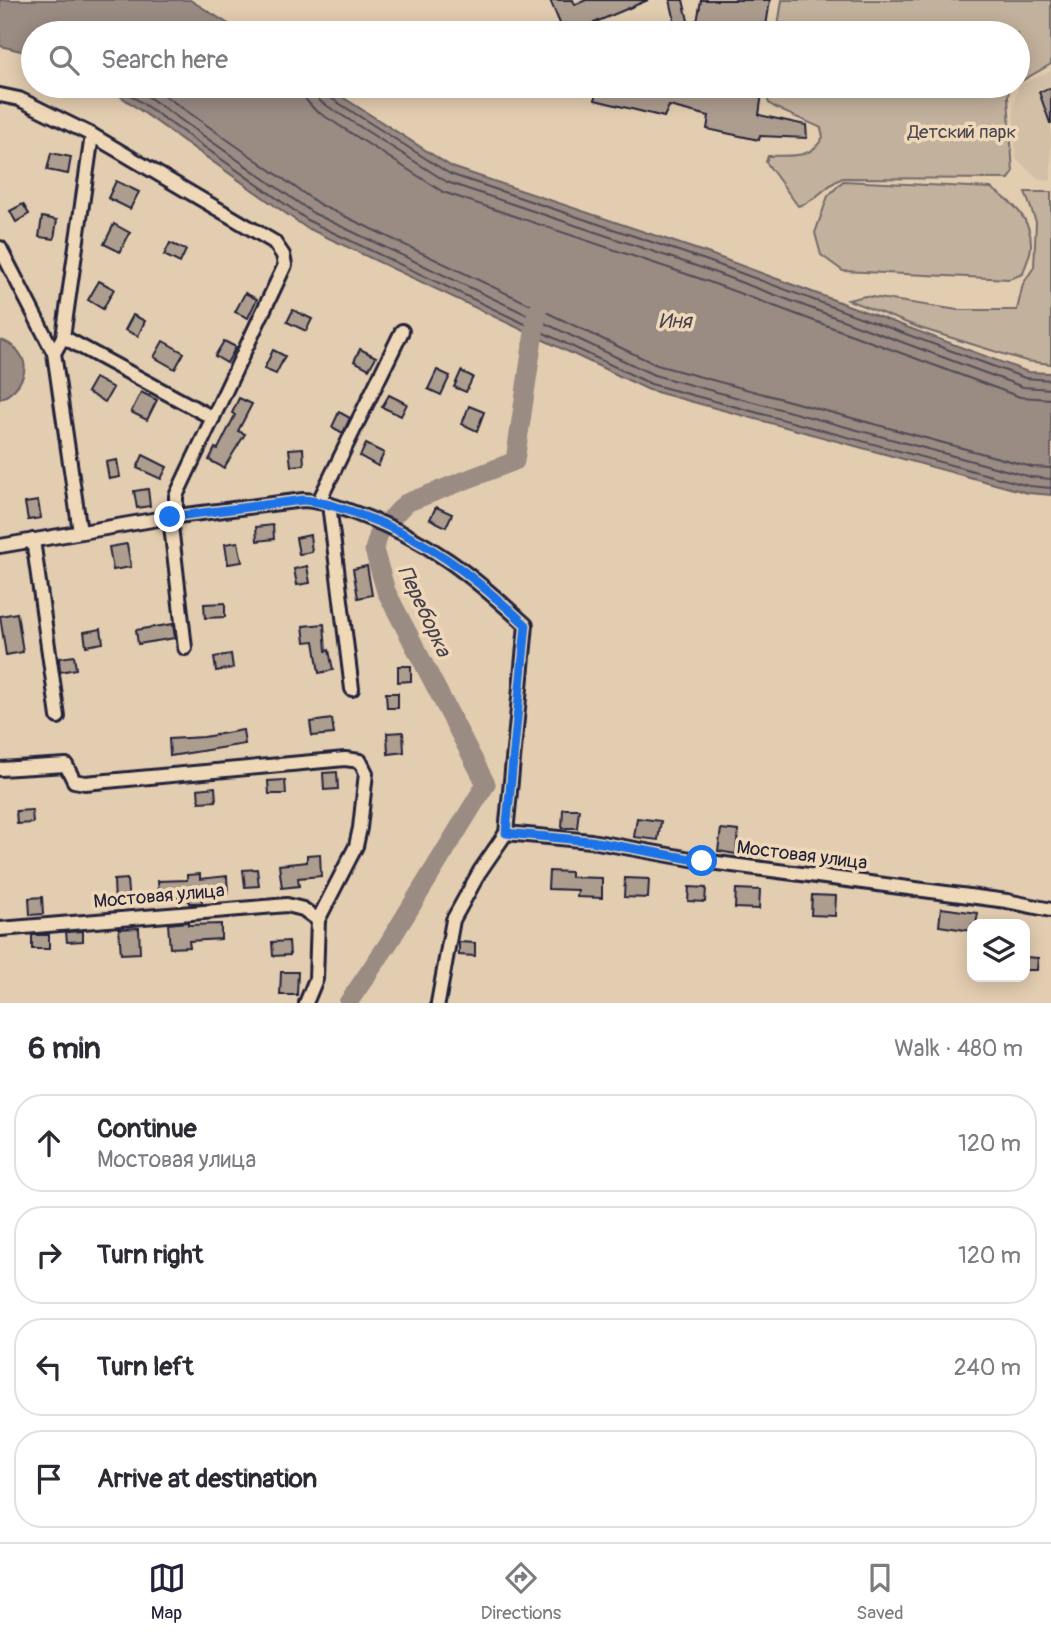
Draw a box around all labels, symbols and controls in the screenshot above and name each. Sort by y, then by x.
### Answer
search box [21,21,1030,98]
icon: search [45,41,83,79]
text: Search here [101,44,228,76]
park label: Детский парк [907,120,1017,144]
water label: Иня [659,308,694,335]
route end [154,501,185,532]
water label: Переборка [391,561,457,662]
street label: Мостовая улица [735,835,869,875]
route start [686,845,717,876]
street label: Мостовая улица [92,878,226,914]
map controls [967,919,1030,982]
button: layers [967,919,1030,982]
text: 6 min [28,1030,101,1067]
text: Walk · 480 m [894,1034,1023,1063]
text: Continue [97,1113,197,1145]
icon: ahead [30,1124,68,1162]
text: 120 m [958,1129,1021,1158]
text: Мостовая улица [97,1145,256,1174]
icon: right [30,1236,68,1274]
text: Turn right [97,1239,203,1271]
text: 120 m [958,1241,1021,1270]
icon: left [30,1348,68,1386]
text: Turn left [97,1351,193,1383]
text: 240 m [954,1353,1021,1382]
icon: arrive [30,1460,68,1498]
text: Arrive at destination [97,1463,317,1495]
tab: Map [148,1559,186,1625]
tab: Directions [481,1559,561,1625]
tab: Saved [856,1559,903,1625]

